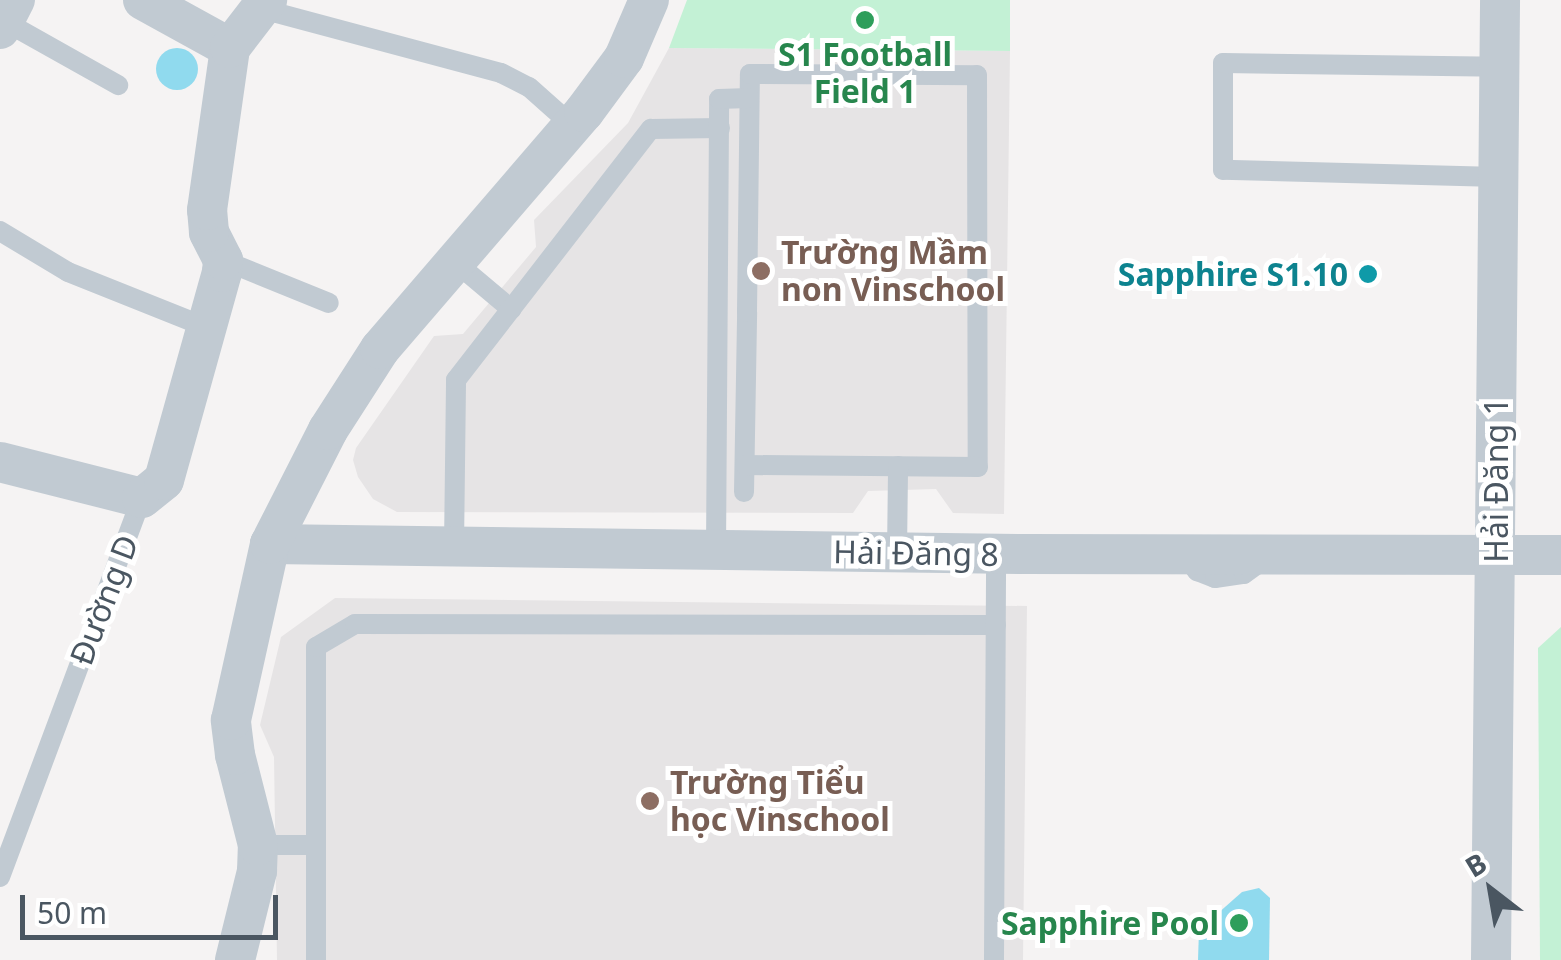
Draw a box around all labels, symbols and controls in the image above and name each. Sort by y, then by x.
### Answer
marker: S1 Football Field 1 [854,9,876,31]
place label: S1 Football Field 1 [778,36,952,111]
place label: Trường Mầm non Vinschool [781,234,1005,309]
place label: Sapphire S1.10 [1118,255,1348,293]
marker: Trường Mầm non Vinschool [750,260,772,282]
marker: Sapphire S1.10 [1357,263,1379,285]
street label: Hải Đăng 1 [1477,397,1515,563]
street label: Đường D [62,530,146,670]
street label: Hải Đăng 8 [833,532,999,574]
place label: Trường Tiểu học Vinschool [670,764,890,839]
marker: Trường Tiểu học Vinschool [639,790,661,812]
north arrow [1441,840,1541,940]
text: B [1458,843,1493,885]
scale bar [25,875,282,937]
text: 50 m [37,892,107,933]
place label: Sapphire Pool [1001,904,1219,942]
marker: Sapphire Pool [1228,912,1250,934]

